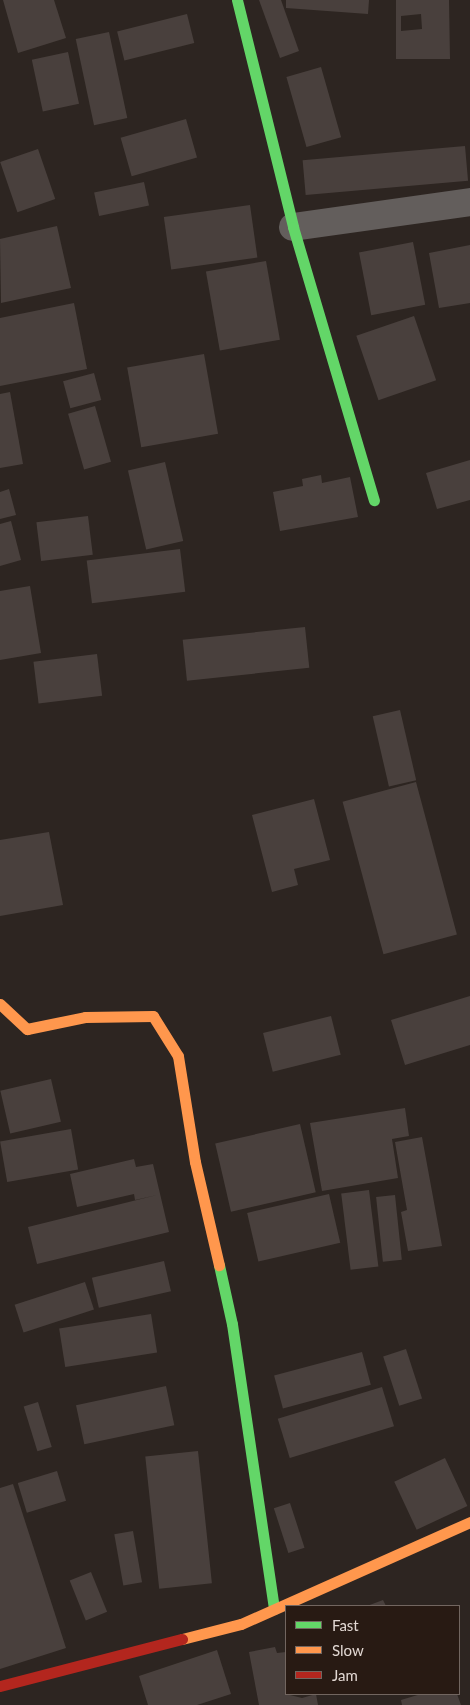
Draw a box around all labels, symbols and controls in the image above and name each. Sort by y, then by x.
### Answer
legend [285,1605,460,1695]
text: Fast [332,1616,359,1634]
text: Slow [332,1641,364,1659]
text: Jam [332,1666,358,1684]

